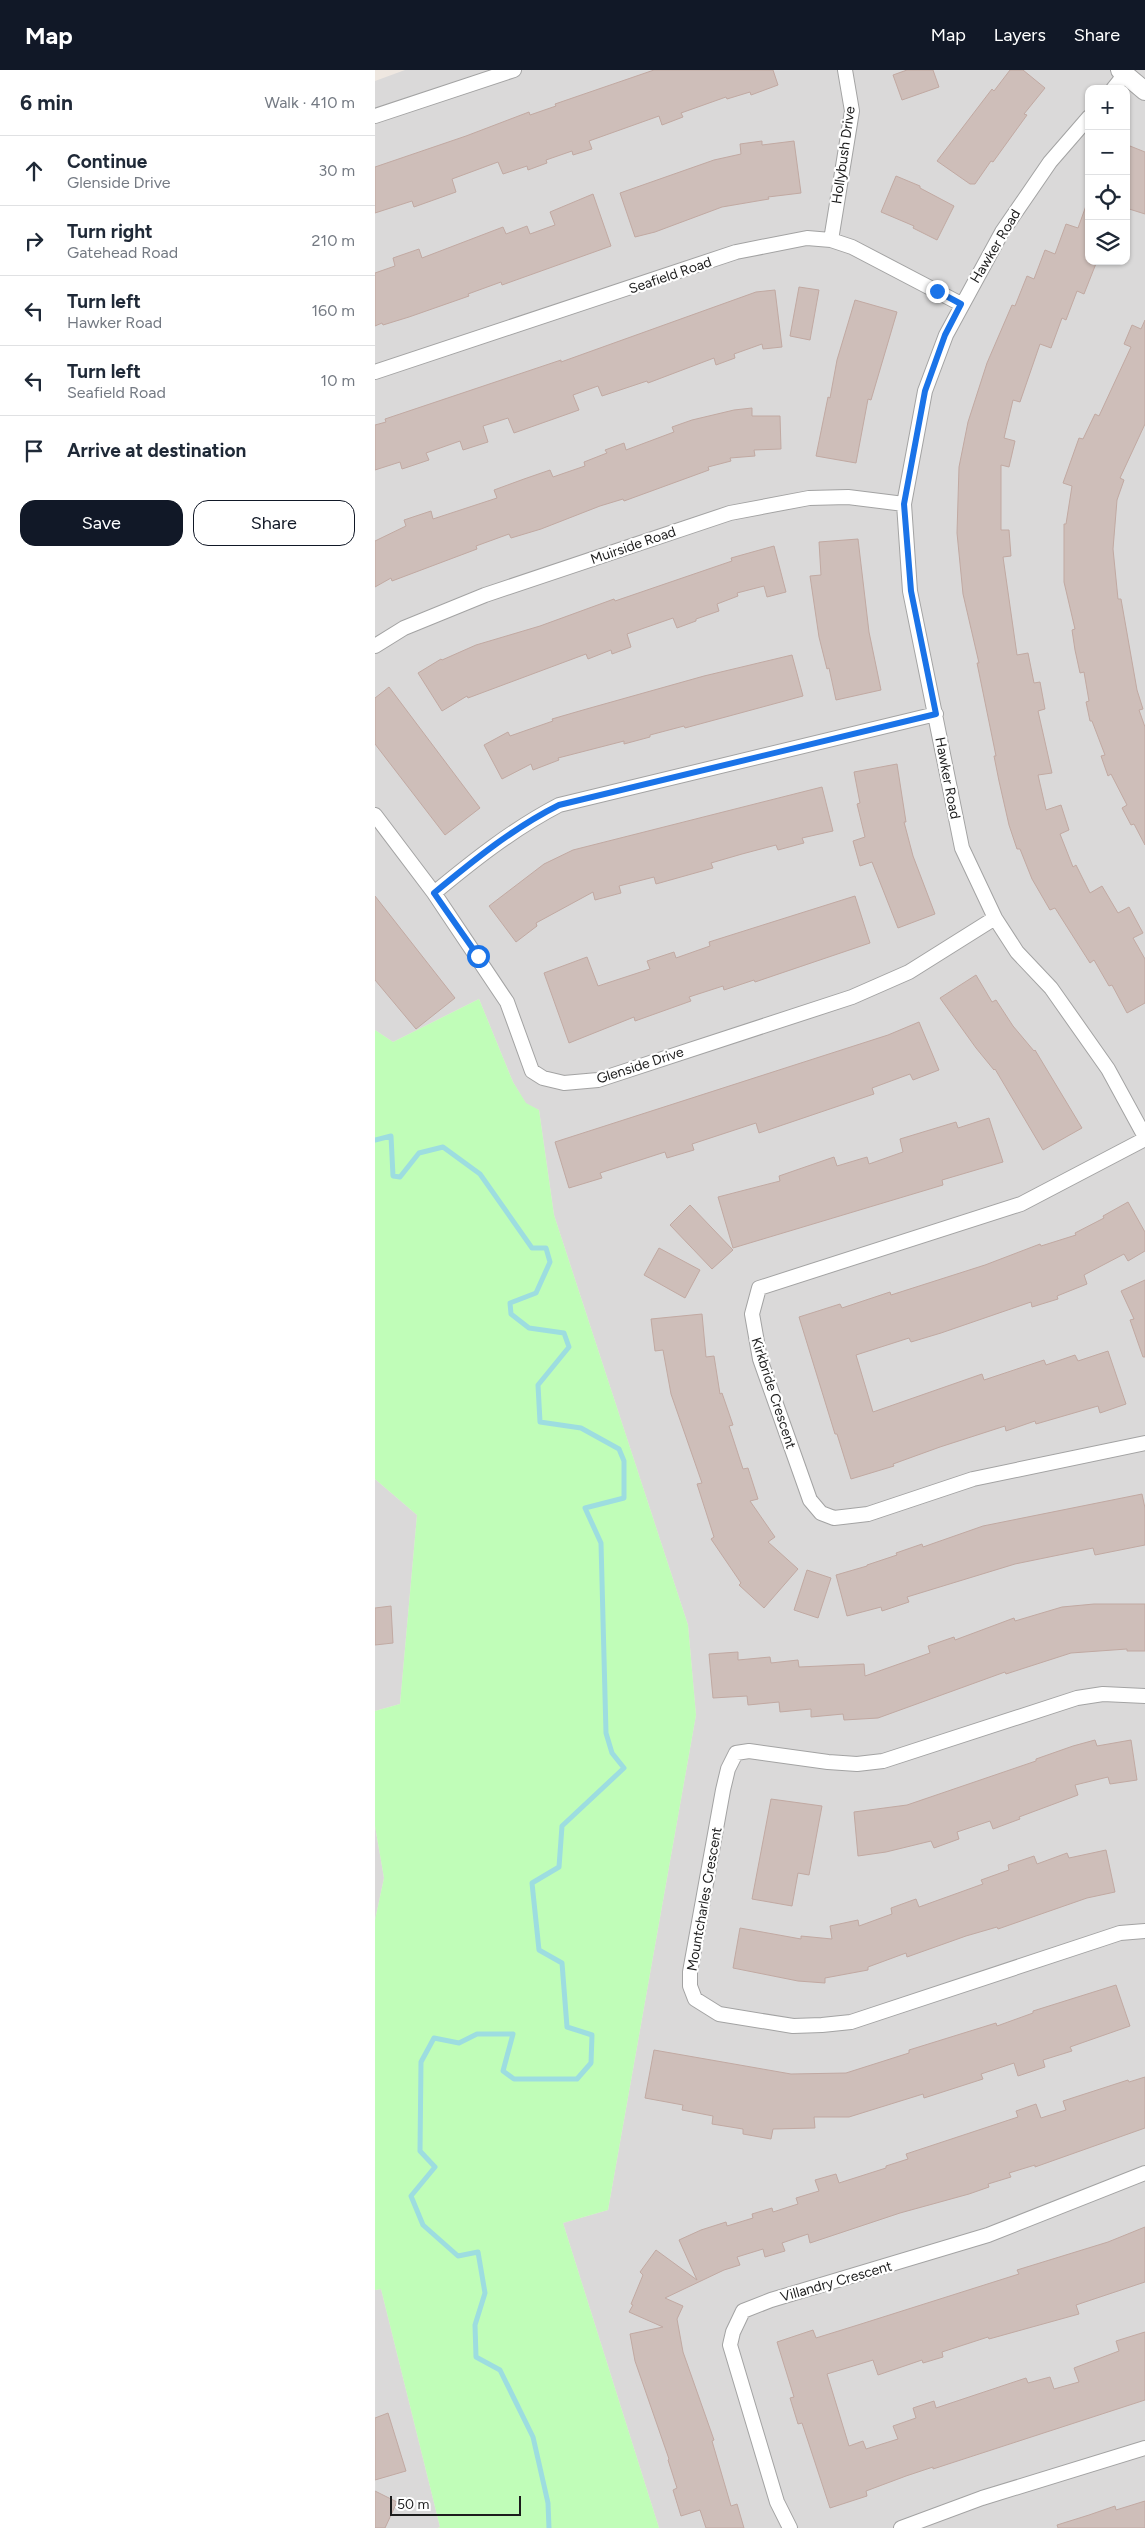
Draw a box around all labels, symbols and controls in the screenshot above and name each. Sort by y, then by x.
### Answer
text: Map [25,21,73,50]
text: Map [931,24,966,46]
text: Layers [994,24,1046,46]
text: Share [1074,24,1120,46]
map controls [1085,85,1130,265]
button: + [1085,85,1130,130]
text: 6 min [20,90,73,115]
text: Walk · 410 m [265,93,355,112]
street label: Hollybush Drive [828,105,859,205]
button: − [1085,130,1130,175]
text: Continue [67,150,147,173]
icon: ahead [20,157,48,185]
text: 30 m [318,161,355,180]
text: Glenside Drive [67,173,171,192]
button: locate [1085,175,1130,220]
street label: Hawker Road [967,206,1024,286]
text: Turn right [67,220,153,243]
button: layers [1085,220,1130,265]
icon: right [20,227,48,255]
text: 210 m [312,231,355,250]
text: Gatehead Road [67,243,178,262]
street label: Seafield Road [627,253,714,298]
route end [926,280,949,303]
text: Turn left [67,290,141,313]
icon: left [20,297,48,325]
text: 160 m [312,301,355,320]
text: Hawker Road [67,313,162,332]
text: Turn left [67,360,141,383]
icon: left [20,367,48,395]
text: 10 m [321,371,355,390]
text: Seafield Road [67,383,166,402]
icon: arrive [20,437,48,465]
text: Arrive at destination [67,439,246,462]
button: Save [20,500,183,546]
button: Share [193,500,355,546]
street label: Muirside Road [588,523,678,568]
street label: Hawker Road [931,736,964,821]
route start [467,945,490,968]
street label: Glenside Drive [594,1043,686,1088]
street label: Kirkbride Crescent [747,1335,800,1451]
street label: Mountcharles Crescent [683,1826,726,1973]
street label: Villandry Crescent [778,2257,894,2306]
scale bar [390,2493,521,2516]
text: 50 m [397,2496,429,2513]

